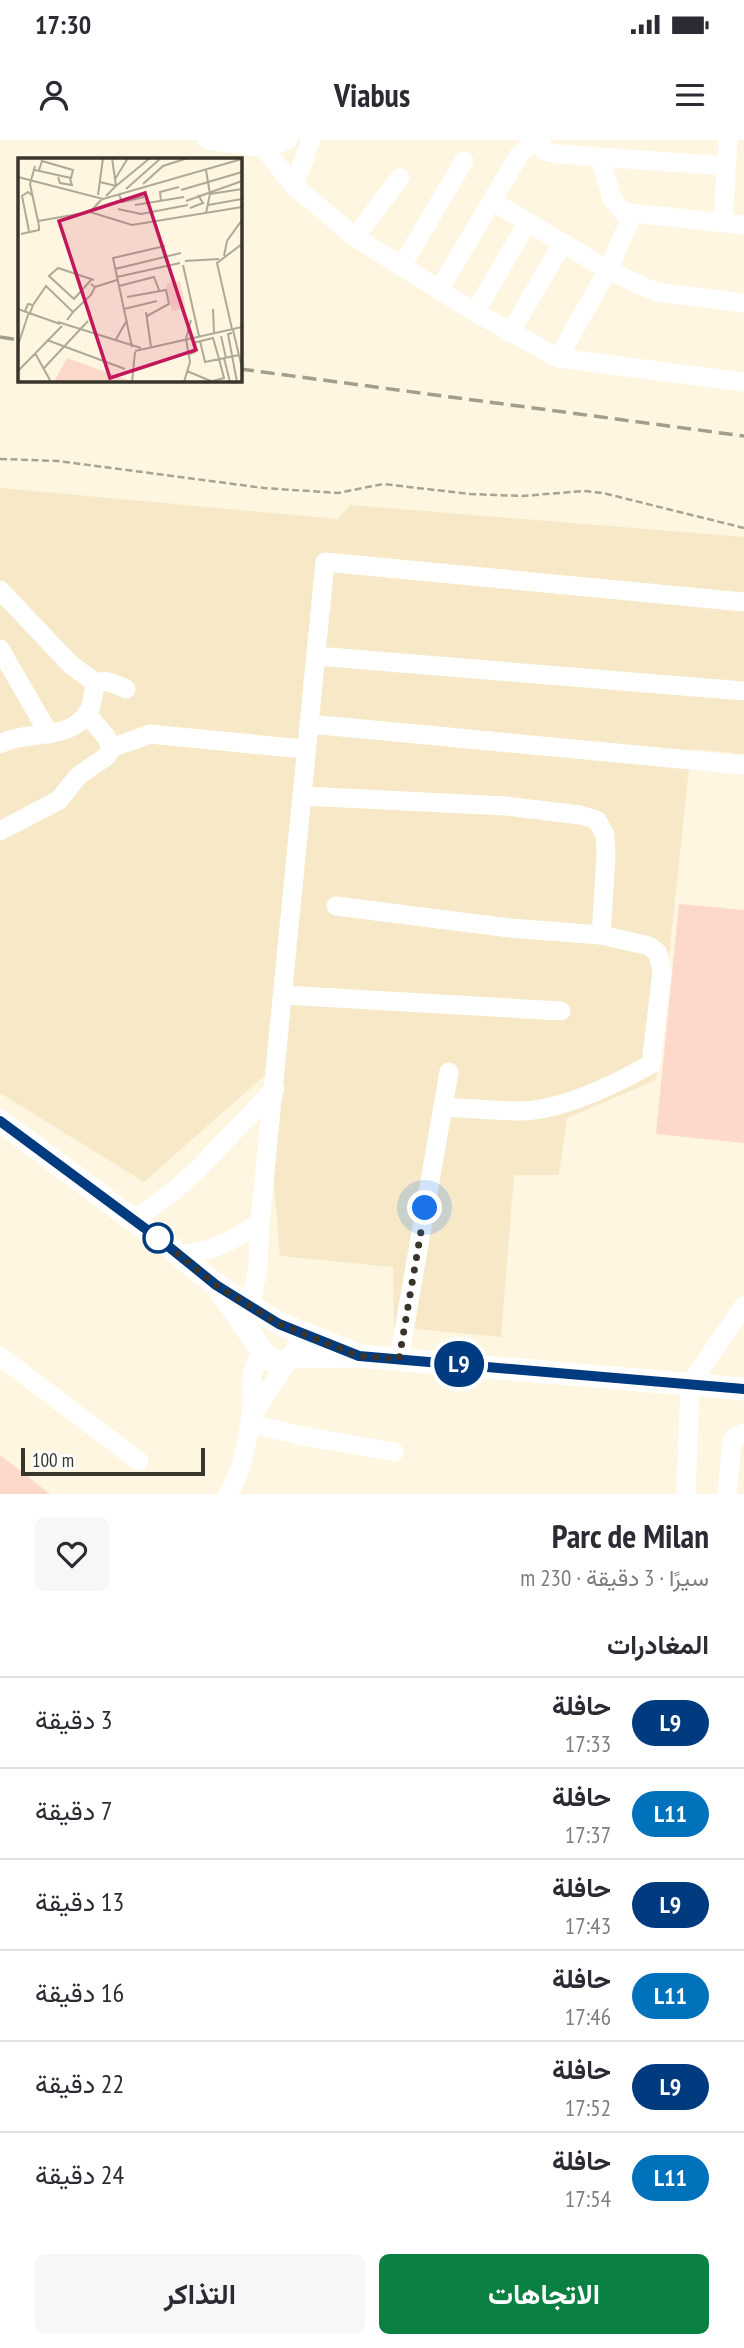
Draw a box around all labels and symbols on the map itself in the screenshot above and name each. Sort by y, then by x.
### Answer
inset map [18,158,242,382]
your location [407,1190,442,1225]
unlabelled marker [143,1223,173,1253]
line badge: L9 [428,1341,490,1387]
scale bar [21,1445,205,1477]

